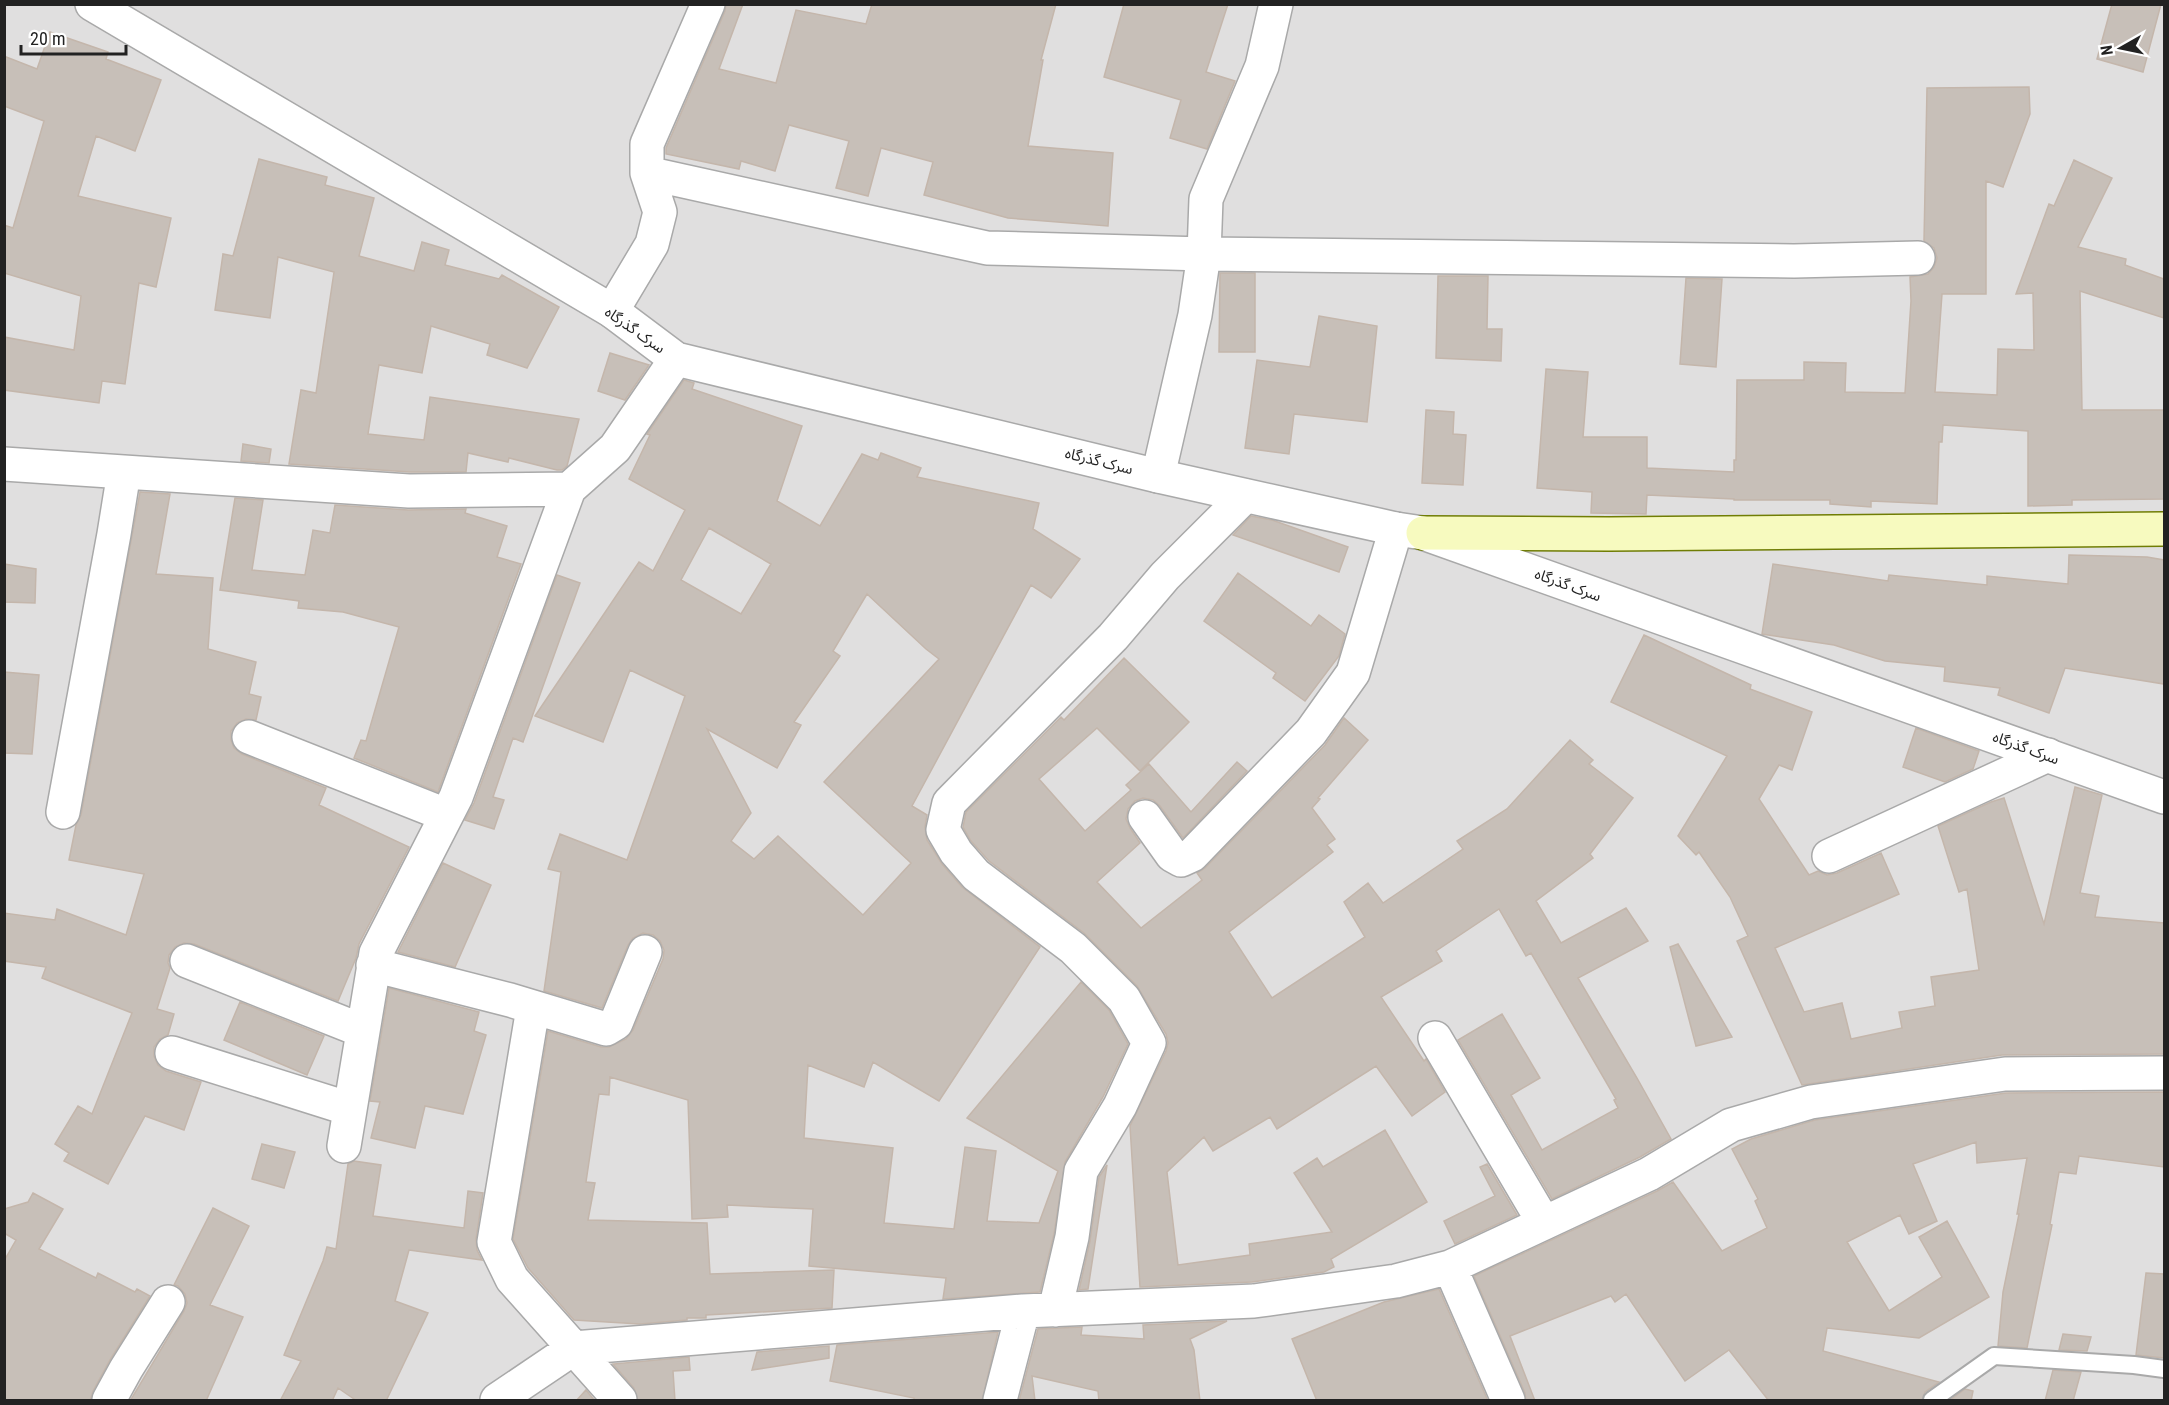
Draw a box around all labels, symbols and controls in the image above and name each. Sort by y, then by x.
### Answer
scale bar [21,18,126,56]
north arrow [2091,18,2151,78]
text: 20 m [30,28,65,49]
text: N [2097,44,2117,57]
street label: سرک گذرگاه [601,303,669,357]
street label: سرک گذرگاه [1063,444,1135,478]
street label: سرک گذرگاه [1532,565,1604,605]
street label: سرک گذرگاه [1990,728,2062,768]

